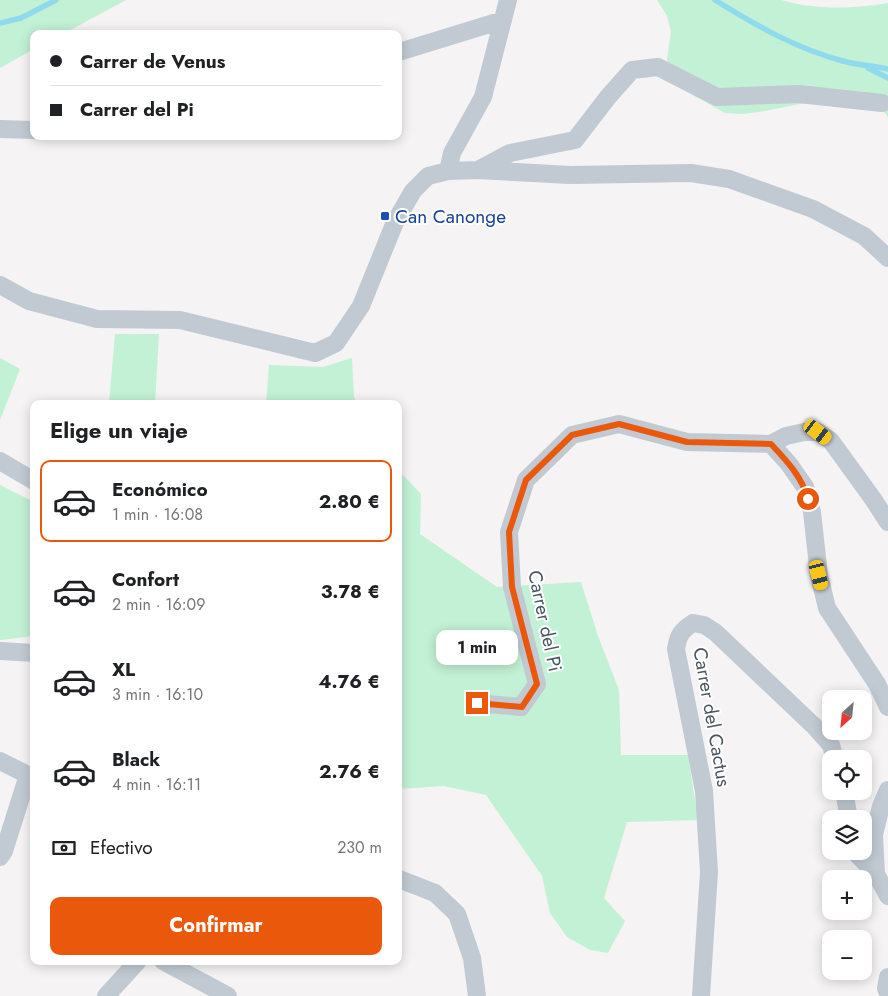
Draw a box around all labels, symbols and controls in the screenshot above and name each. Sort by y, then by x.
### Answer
text: Carrer de Venus [80,48,225,75]
text: Carrer del Pi [80,96,194,123]
place label: Can Canonge [395,203,506,230]
marker: Can Canonge [379,210,391,222]
text: Elige un viaje [50,414,188,446]
car [801,417,834,447]
text: Económico [112,476,208,503]
icon: car [52,479,97,524]
text: 2.80 € [319,488,380,515]
route start [797,488,819,510]
text: 1 min · 16:08 [112,503,203,526]
car [808,559,829,591]
text: Confort [112,566,179,593]
street label: Carrer del Pi [521,568,569,674]
icon: car [52,569,97,614]
text: 3.78 € [321,578,380,605]
text: 2 min · 16:09 [112,593,205,616]
callout: 1 min [436,630,518,666]
text: 1 min [457,636,497,659]
street label: Carrer del Cactus [686,645,738,789]
text: XL [112,656,135,683]
icon: car [52,659,97,704]
text: 4.76 € [318,668,380,695]
text: 3 min · 16:10 [112,683,203,706]
north arrow [822,690,872,740]
map controls [822,690,872,980]
route end [466,692,488,714]
text: Black [112,746,160,773]
icon: car [52,749,97,794]
button: locate [822,750,872,800]
text: 2.76 € [319,758,380,785]
text: 4 min · 16:11 [112,773,201,796]
button: layers [822,810,872,860]
icon: cash [50,834,78,862]
text: Efectivo [90,834,153,861]
text: 230 m [337,836,382,859]
button: + [822,870,872,920]
button: Confirmar [50,897,382,955]
button: − [822,930,872,980]

